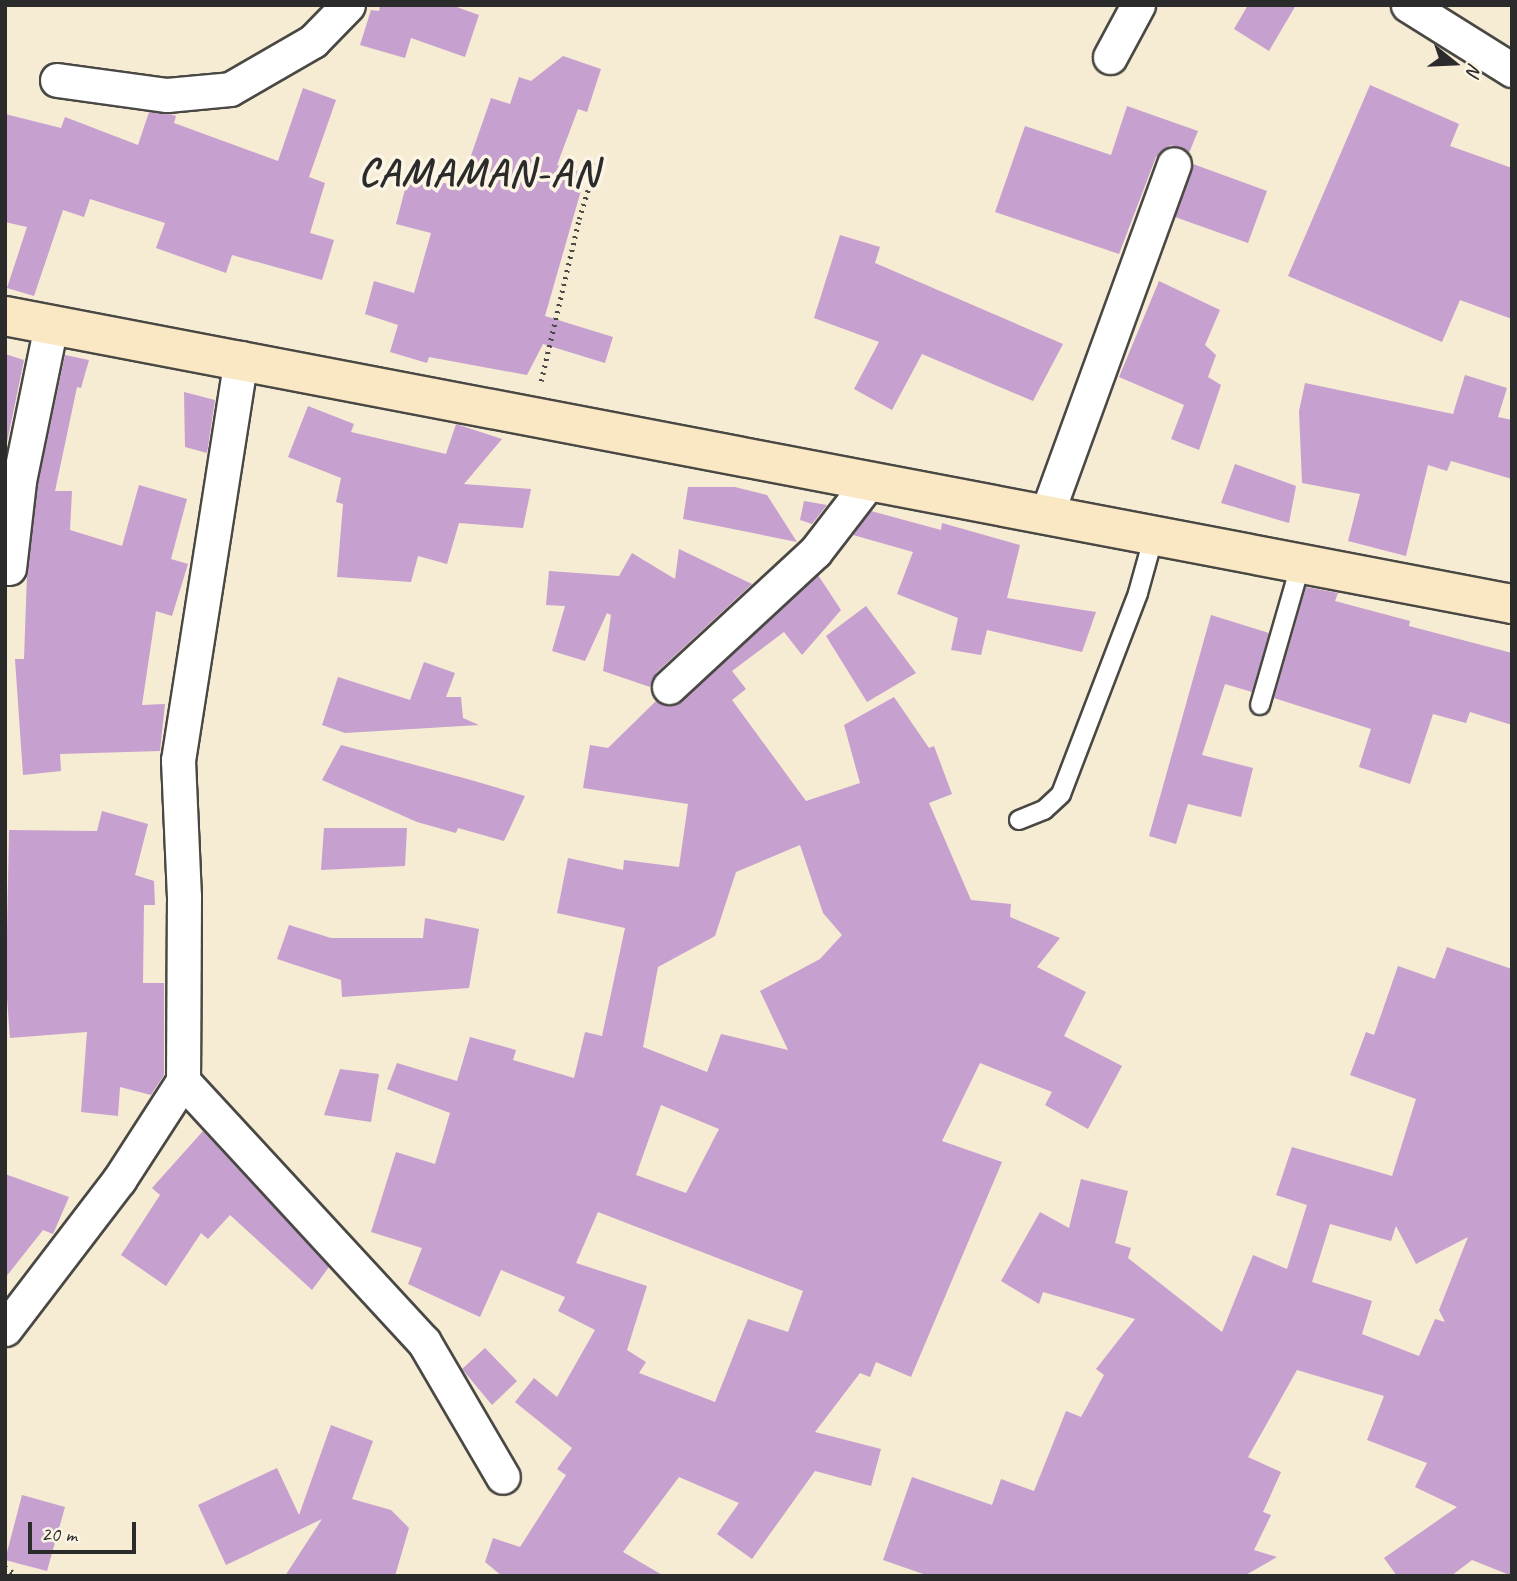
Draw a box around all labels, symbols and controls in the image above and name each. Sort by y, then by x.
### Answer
north arrow [1419,28,1489,98]
text: N [1461,60,1487,79]
district label: CAMAMAN-AN [361,148,597,196]
scale bar [32,1508,140,1552]
text: 20 m [41,1521,77,1547]

